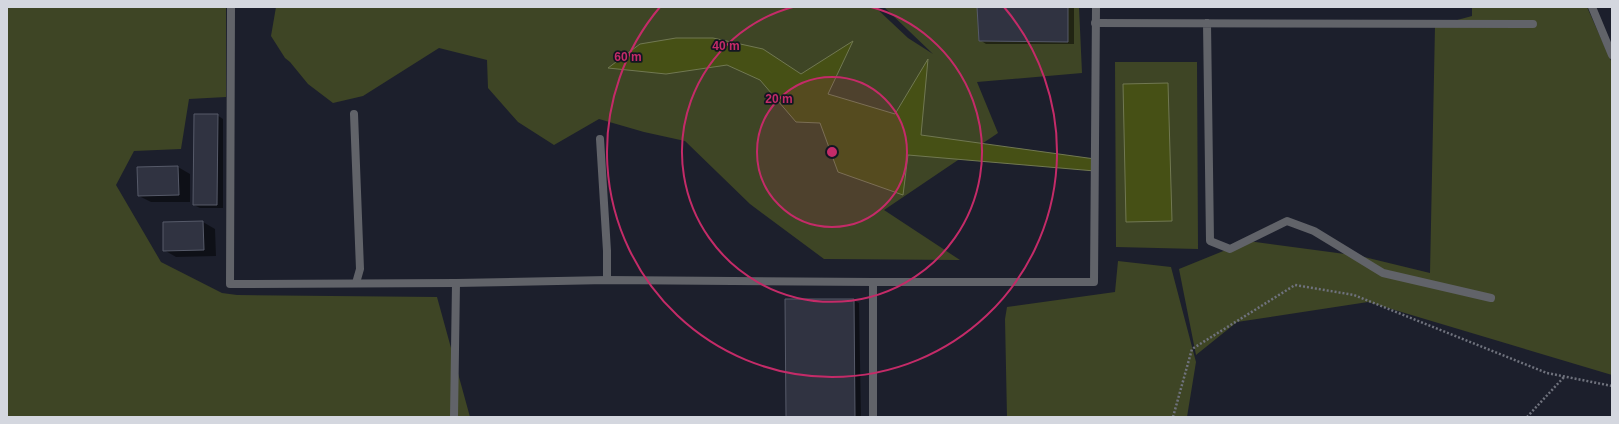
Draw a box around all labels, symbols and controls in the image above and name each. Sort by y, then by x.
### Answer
text: 40 m [712,39,740,53]
text: 60 m [614,50,642,64]
text: 20 m [765,92,793,106]
centre of rings [825,145,839,159]

